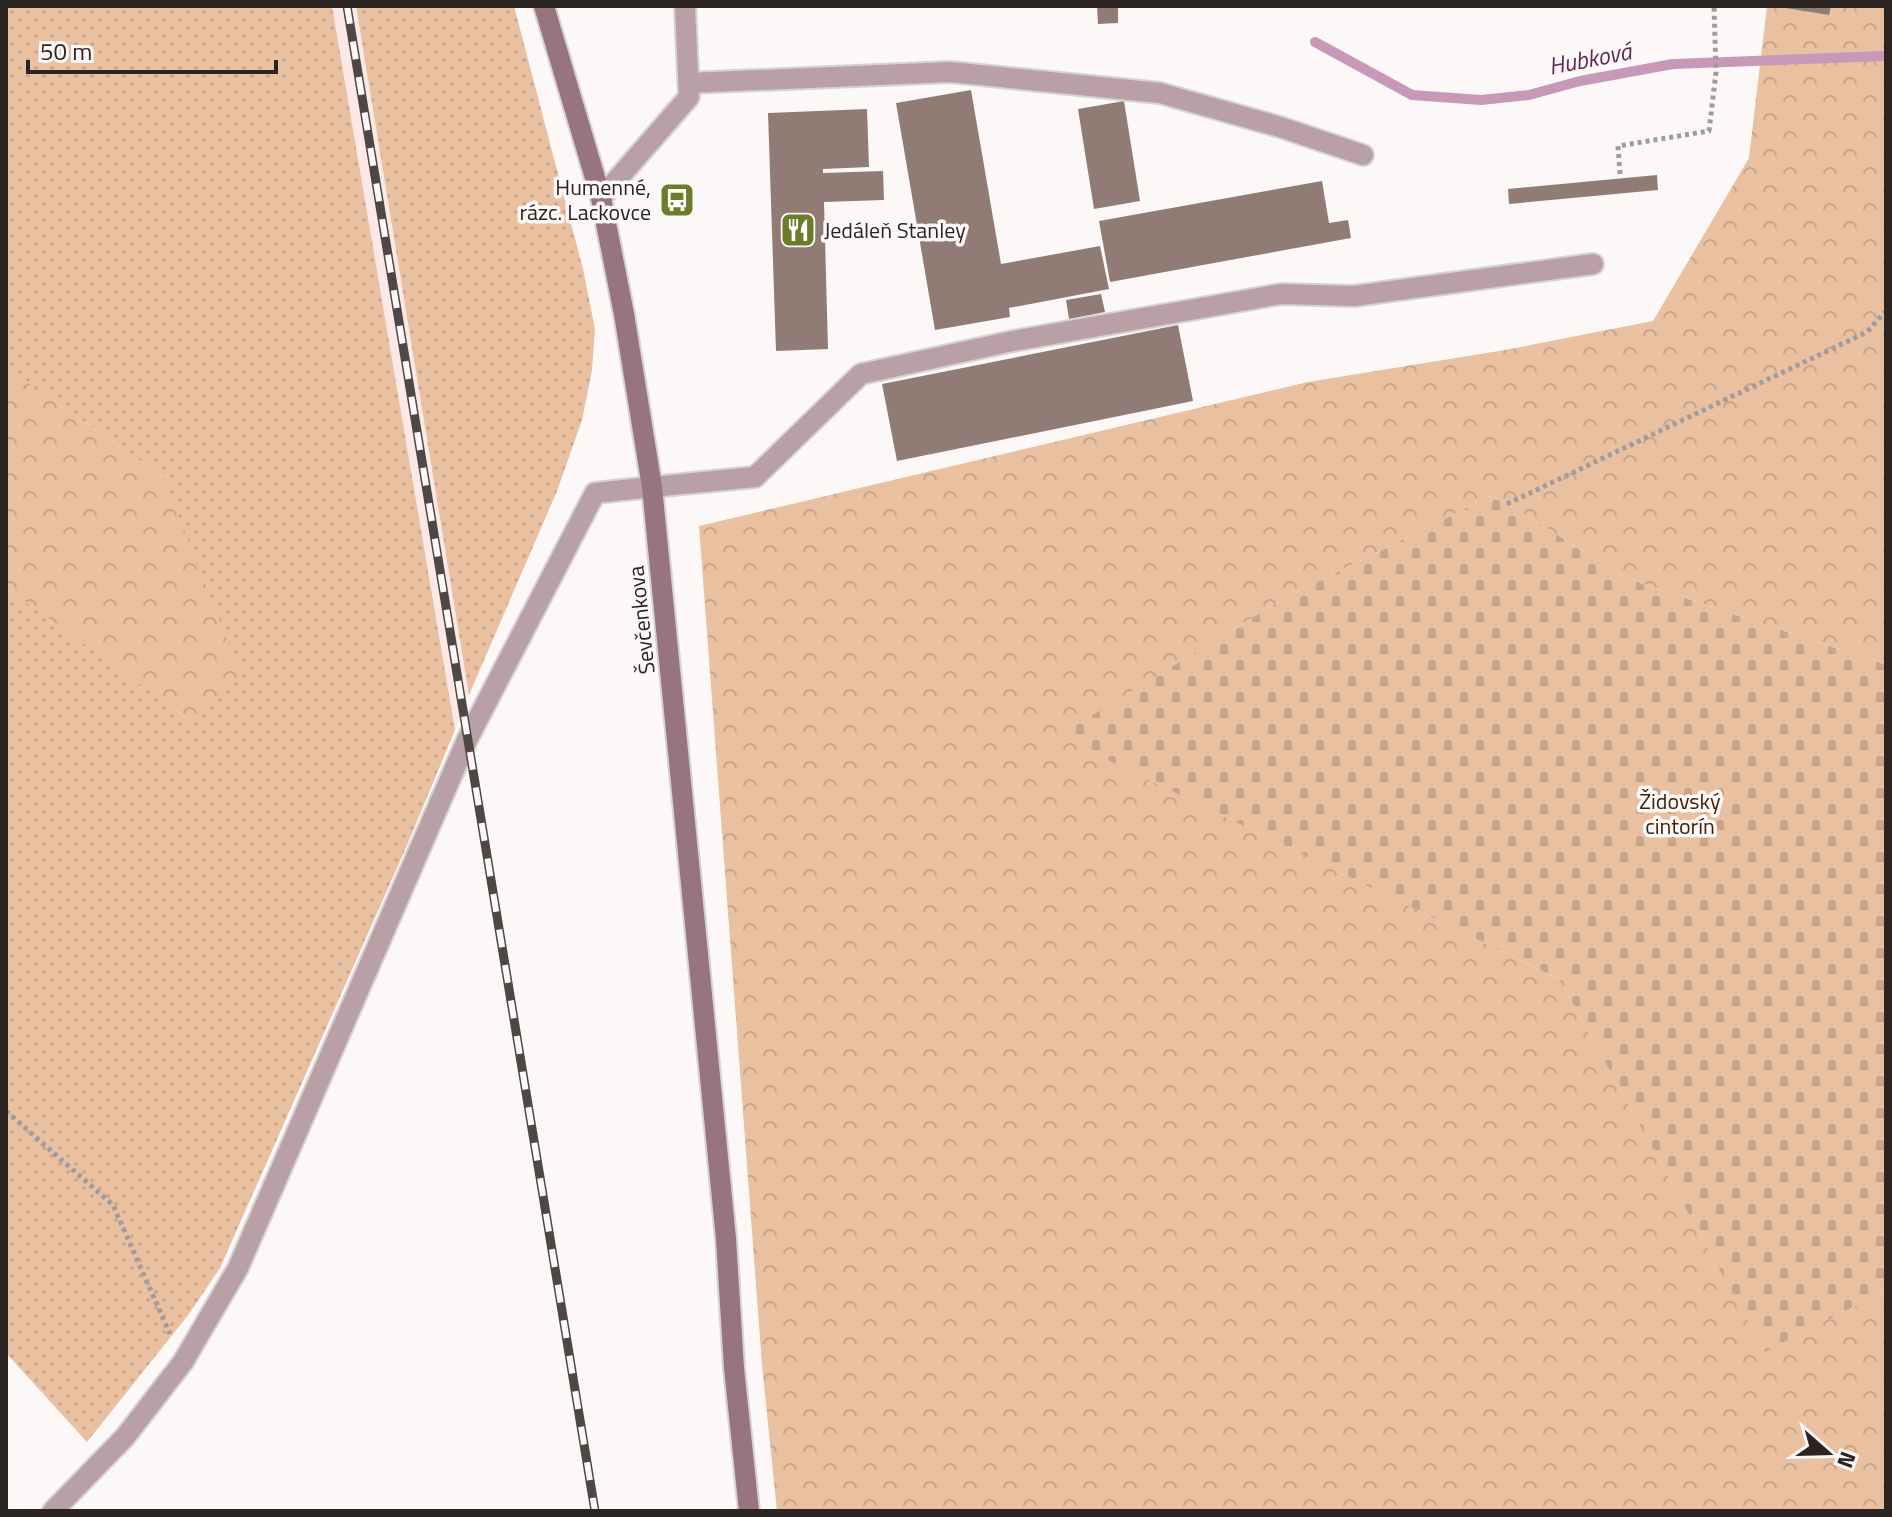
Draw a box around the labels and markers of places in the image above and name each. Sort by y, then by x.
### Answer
place label: Humenné, rázc. Lackovce [519,170,651,229]
bus stop icon: Humenné, rázc. Lackovce [658,181,696,219]
restaurant icon: Jedáleň Stanley [779,211,817,249]
place label: Jedáleň Stanley [824,213,966,247]

